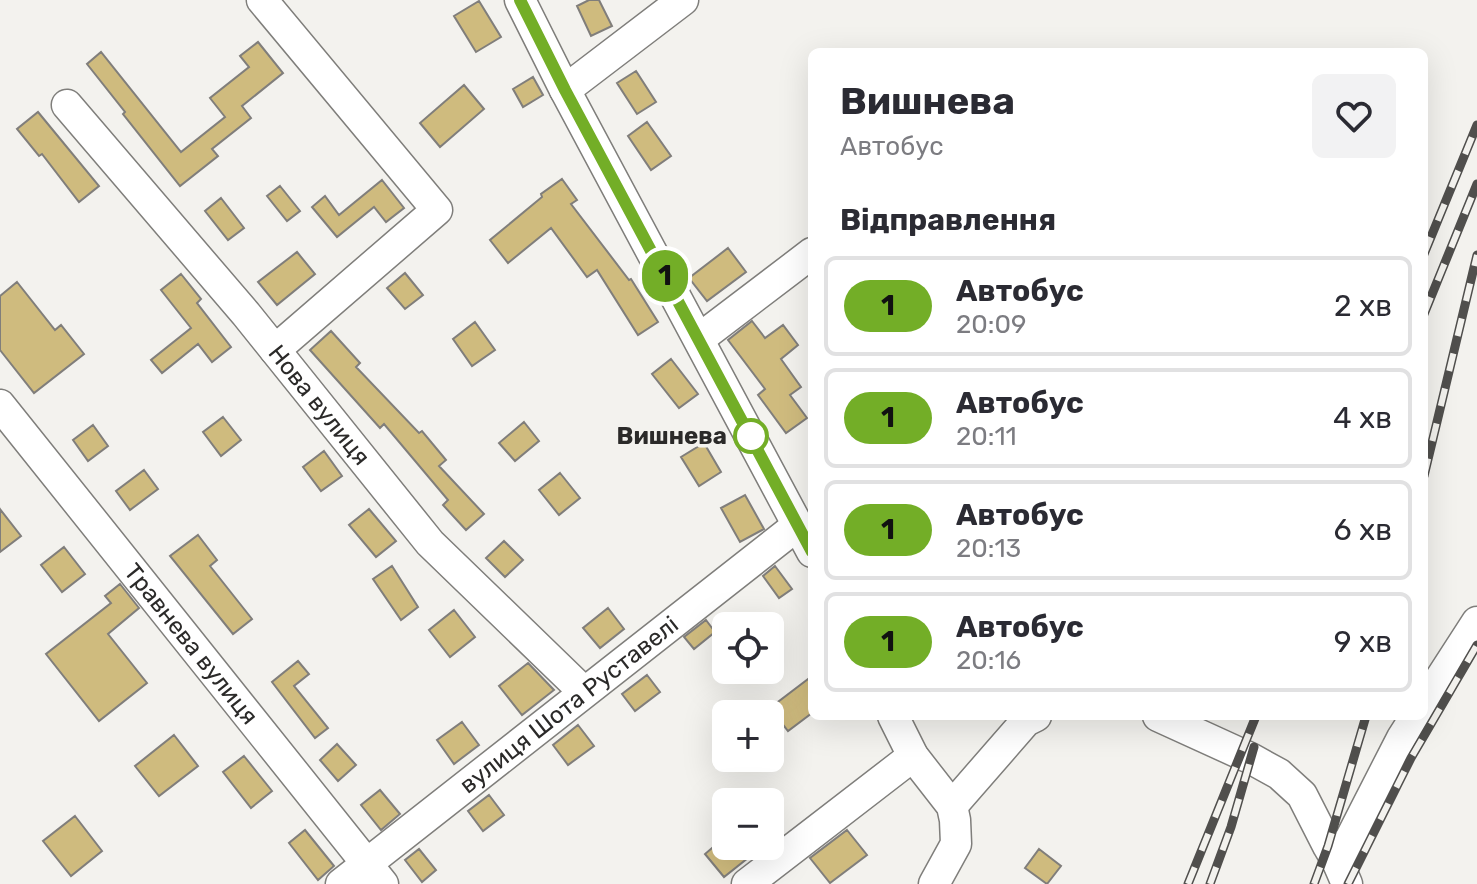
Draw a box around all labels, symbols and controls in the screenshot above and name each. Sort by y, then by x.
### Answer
button: heart [1312,74,1396,158]
text: Вишнева [840,78,1015,124]
text: Автобус [840,131,943,162]
text: Відправлення [840,202,1056,238]
line badge: 1 [639,250,691,302]
text: 1 [658,259,672,292]
text: Автобус [956,273,1084,309]
text: 2 хв [1334,288,1392,324]
text: 1 [881,289,895,322]
text: 20:09 [956,309,1026,340]
street label: Нова вулиця [263,339,376,471]
text: Автобус [956,385,1084,421]
text: 4 хв [1333,400,1392,436]
text: 1 [881,401,895,434]
marker: Вишнева [734,419,768,453]
text: 20:11 [956,421,1017,452]
place label: Вишнева [617,422,727,450]
text: Автобус [956,497,1084,533]
text: 6 хв [1334,512,1392,548]
text: 1 [881,513,895,546]
text: 20:13 [956,533,1021,564]
street label: Травнева вулиця [118,558,264,730]
text: Автобус [956,609,1084,645]
street label: вулиця Шота Руставелі [454,610,684,799]
map controls [712,612,784,860]
button: locate [712,612,784,684]
text: 9 хв [1334,624,1392,660]
text: 1 [881,625,895,658]
text: 20:16 [956,645,1021,676]
button: + [712,700,784,772]
button: − [712,788,784,860]

